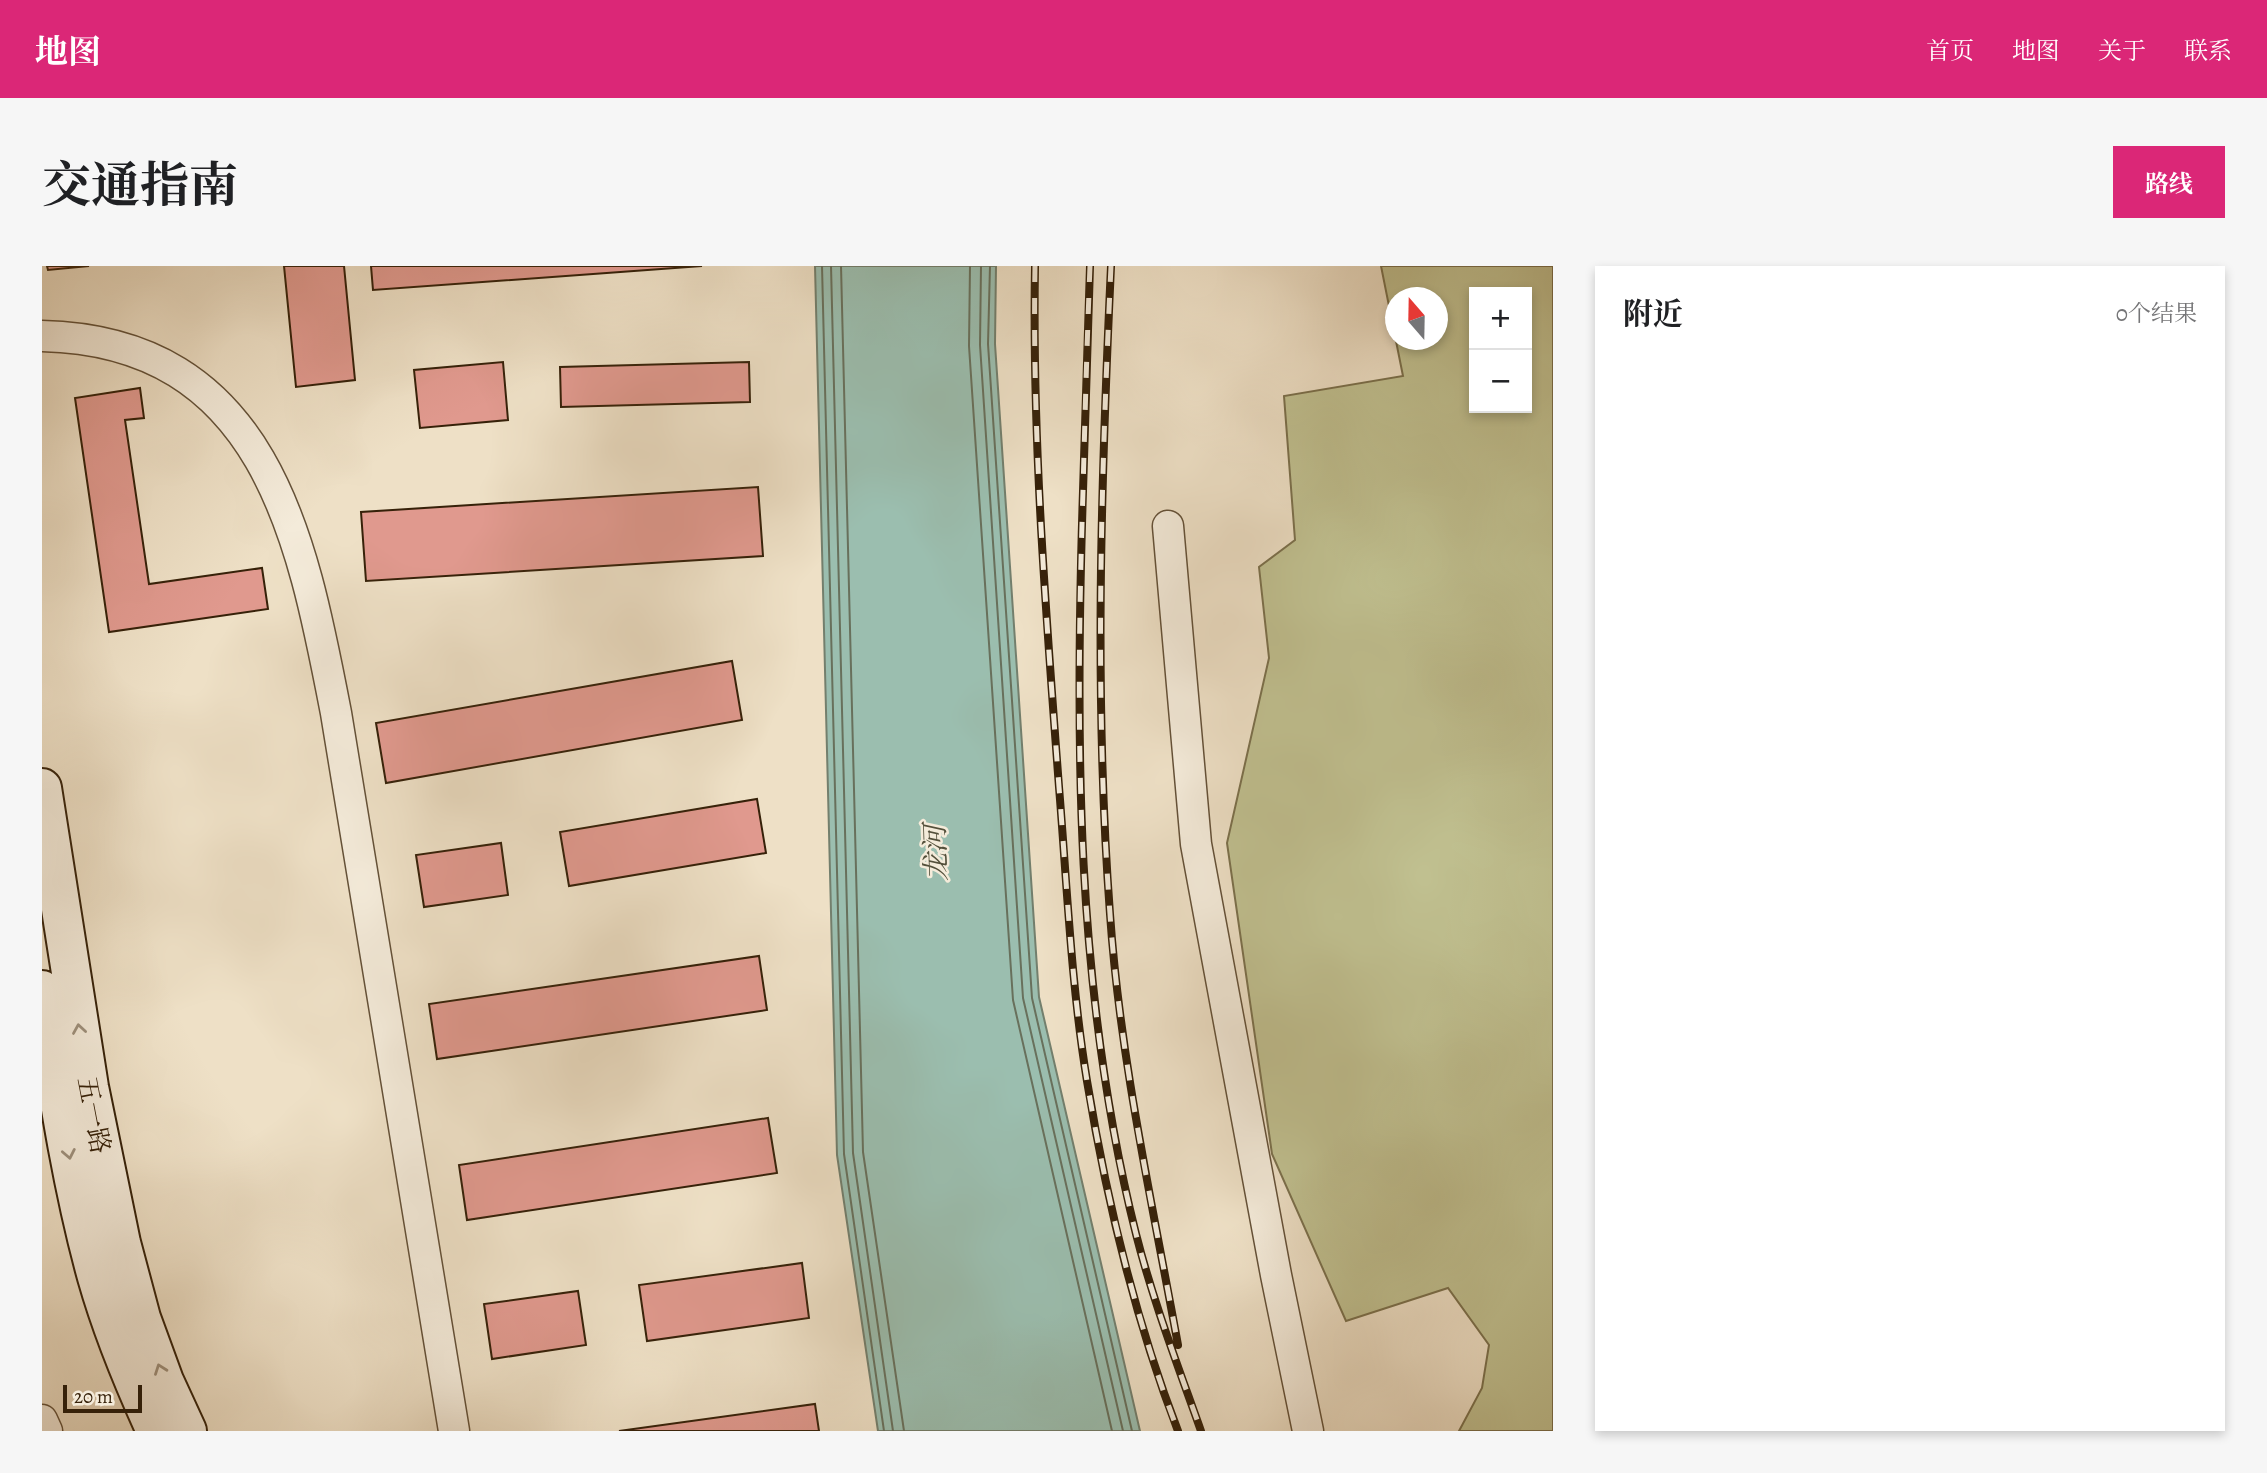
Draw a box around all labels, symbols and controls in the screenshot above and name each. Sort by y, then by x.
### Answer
text: 地图 [35,29,101,74]
text: 首页 [1926,35,1974,67]
text: 地图 [2012,35,2060,67]
text: 关于 [2098,35,2146,67]
text: 联系 [2184,35,2232,67]
button: 路线 [2113,146,2225,218]
text: 交通指南 [42,152,238,219]
north arrow [1385,287,1448,350]
map controls [1469,287,1532,413]
button: + [1469,287,1532,350]
text: 附近 [1623,294,1683,334]
text: 0个结果 [2116,298,2197,329]
button: − [1469,350,1532,413]
water label: 龙河 [916,819,956,882]
one-way arrow [72,1023,87,1035]
street label: 五一路 [69,1073,118,1157]
one-way arrow [61,1148,76,1160]
one-way arrow [154,1363,168,1375]
scale bar [63,1382,142,1414]
text: 20 m [74,1384,113,1410]

